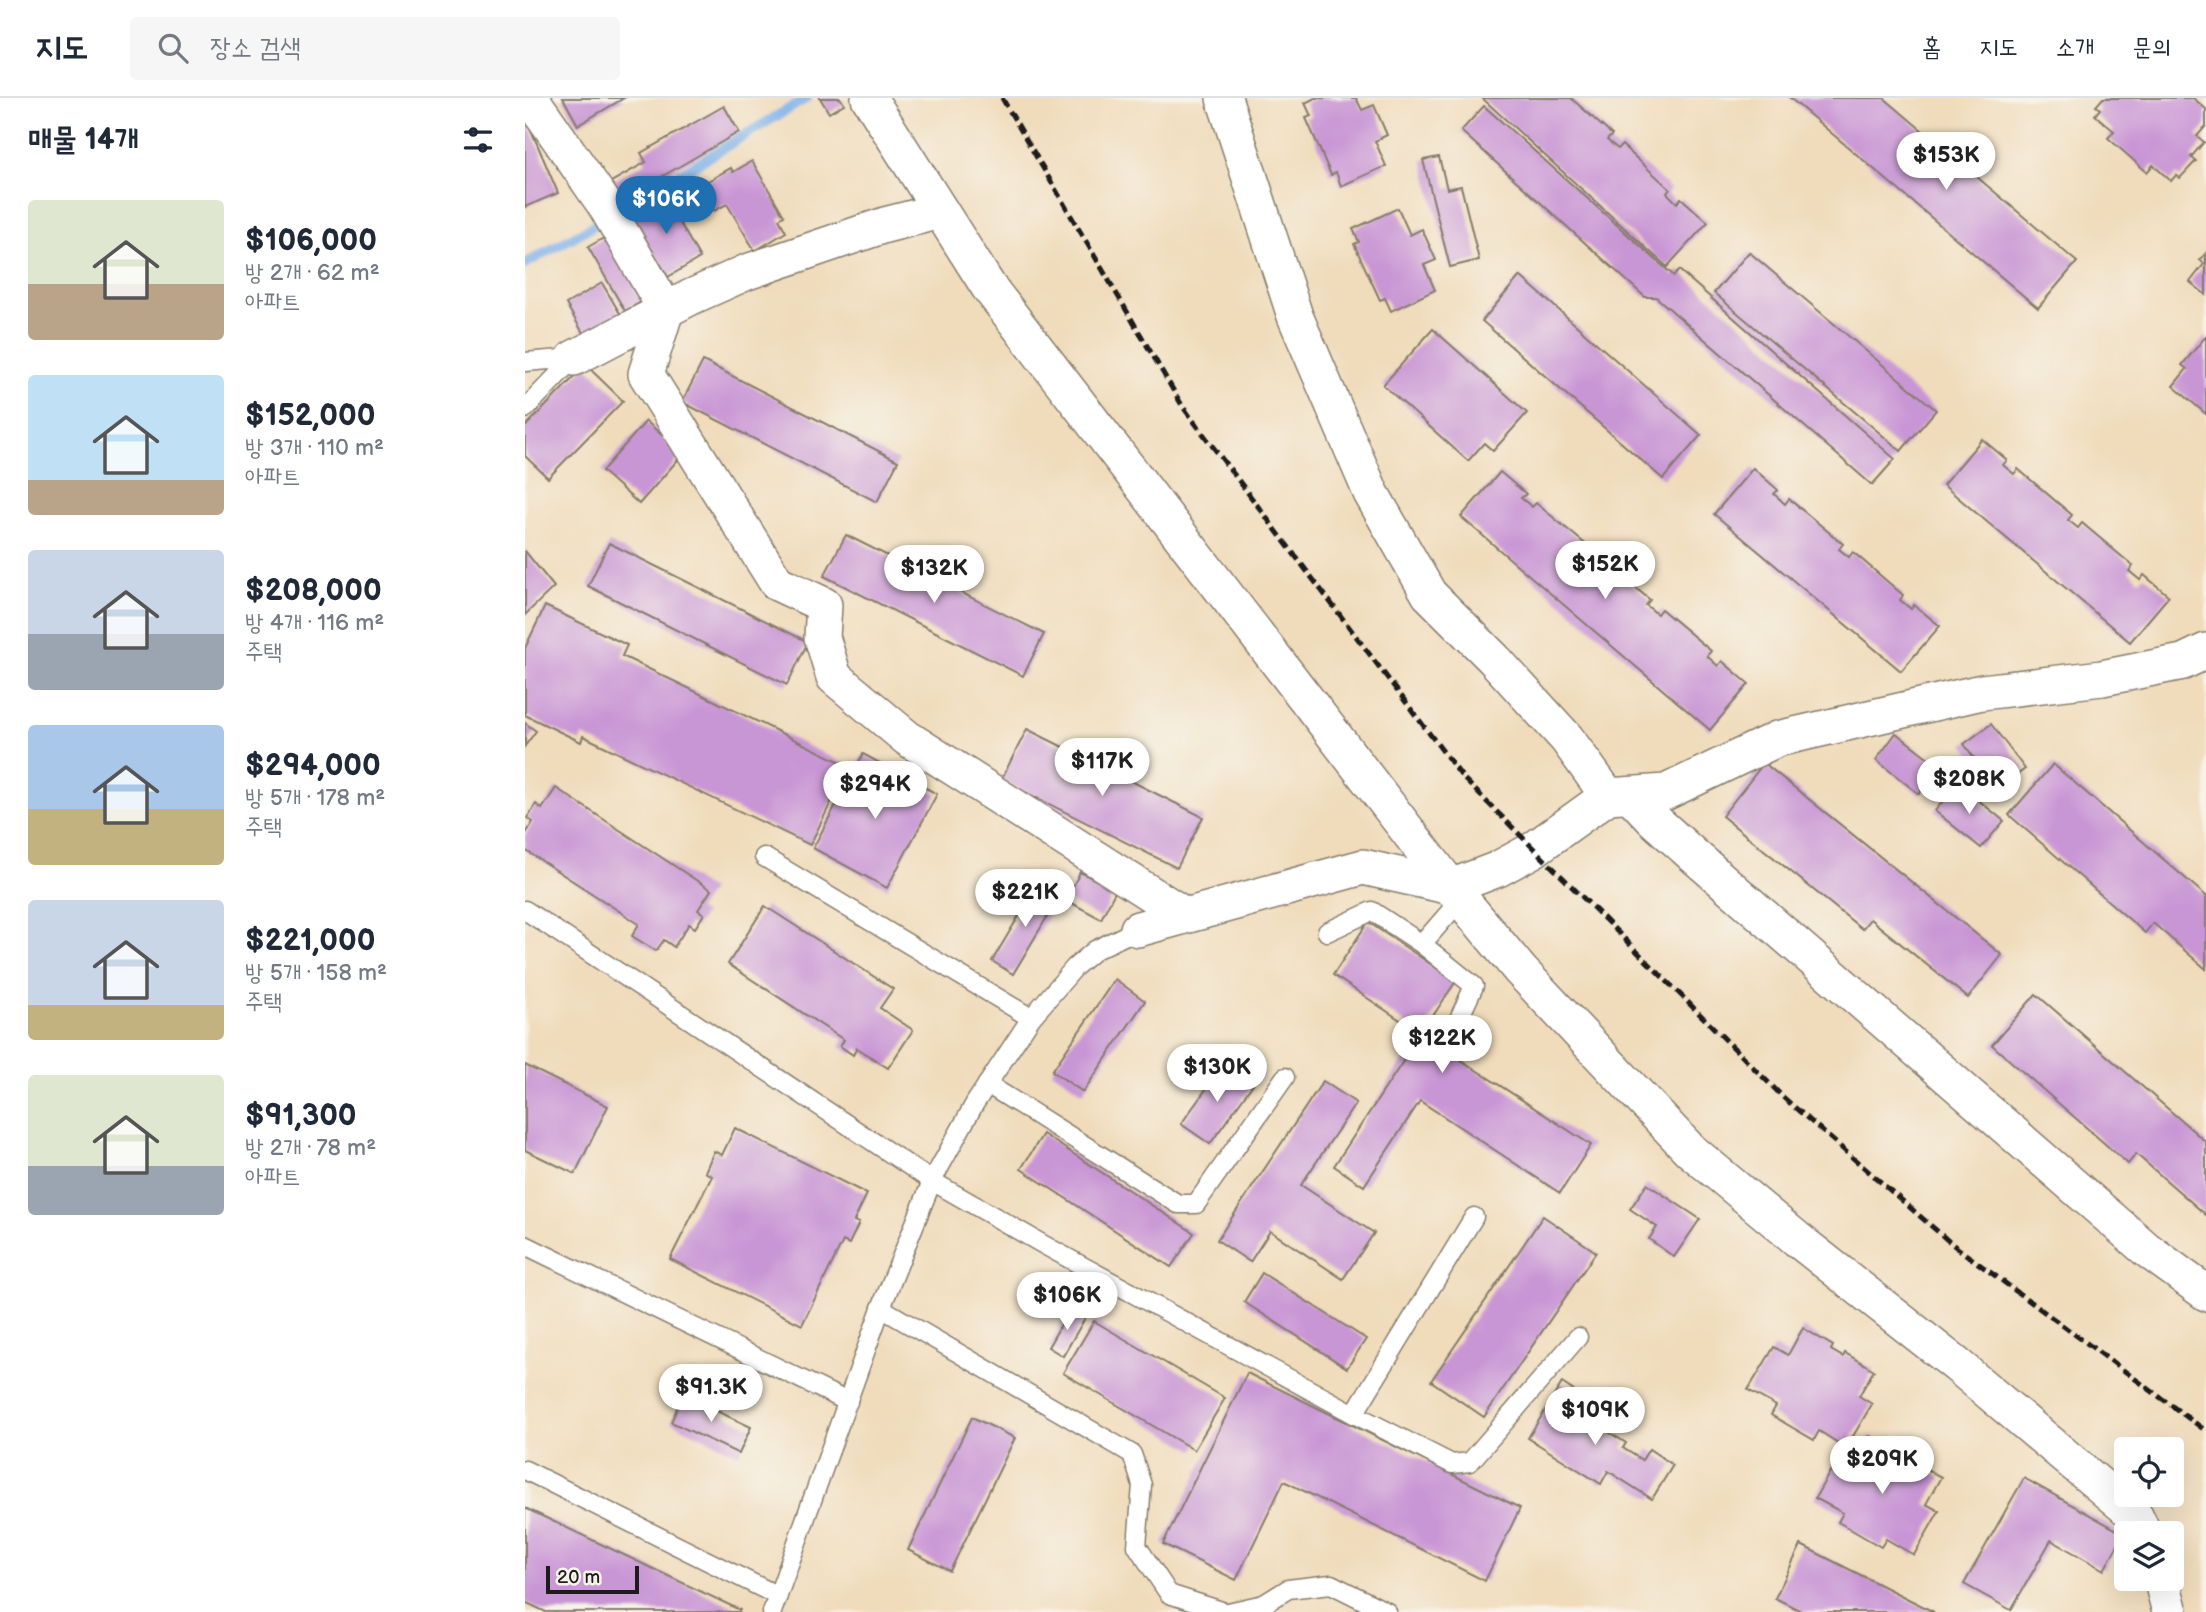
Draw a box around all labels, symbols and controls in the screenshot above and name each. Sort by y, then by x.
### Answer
search box [130,17,620,80]
text: 지도 [35,28,88,68]
icon: search [154,29,192,67]
text: 장소 검색 [210,33,301,64]
text: 홈 [1922,33,1941,62]
text: 지도 [1979,33,2018,62]
text: 소개 [2056,33,2094,62]
text: 문의 [2132,33,2171,62]
icon: filters [459,121,497,159]
text: 매물 14개 [28,122,139,158]
pin: $153K [1897,132,1995,192]
text: $153K [1912,141,1980,169]
pin: $106K [617,176,715,236]
text: $106K [632,185,700,213]
text: $106,000 [245,223,377,259]
icon: home [84,228,168,312]
text: 방 2개 · 62 m² [245,259,380,287]
text: 아파트 [245,288,301,316]
text: $152,000 [245,398,375,434]
icon: home [84,403,168,487]
text: 방 3개 · 110 m² [245,434,384,462]
text: 아파트 [245,463,301,491]
pin: $152K [1556,542,1654,601]
pin: $132K [885,546,983,605]
text: $152K [1571,550,1639,578]
text: $132K [900,554,968,582]
text: $208,000 [245,573,382,609]
icon: home [84,578,168,662]
text: 방 4개 · 116 m² [245,609,384,637]
text: 주택 [245,638,282,666]
pin: $117K [1053,738,1151,798]
text: $117K [1071,747,1133,775]
text: $294,000 [245,748,381,784]
icon: home [84,753,168,837]
pin: $208K [1920,756,2018,816]
pin: $294K [826,762,924,821]
text: $208K [1933,765,2005,793]
text: $294K [839,770,911,798]
text: 방 5개 · 178 m² [245,784,385,812]
text: 주택 [245,813,282,841]
pin: $221K [976,870,1074,929]
text: $221K [991,878,1059,906]
text: $221,000 [245,923,375,959]
icon: home [84,928,168,1012]
text: 방 5개 · 158 m² [245,959,387,987]
text: 주택 [245,988,282,1016]
pin: $122K [1393,1016,1491,1075]
text: $122K [1408,1024,1476,1052]
pin: $130K [1168,1044,1266,1104]
text: $130K [1183,1053,1251,1081]
text: $91,300 [245,1098,357,1134]
icon: home [84,1103,168,1187]
text: 방 2개 · 78 m² [245,1134,376,1162]
text: 아파트 [245,1163,301,1191]
pin: $106K [1018,1272,1116,1332]
text: $106K [1033,1281,1101,1309]
pin: $91.3K [654,1364,768,1424]
text: $91.3K [675,1373,747,1401]
pin: $109K [1546,1388,1644,1447]
text: $109K [1561,1396,1629,1424]
pin: $209K [1833,1436,1931,1496]
map controls [2114,1437,2184,1591]
button: locate [2114,1437,2184,1507]
text: $209K [1846,1445,1918,1473]
button: layers [2114,1521,2184,1591]
scale bar [546,1563,639,1595]
text: 20 m [557,1566,600,1589]

